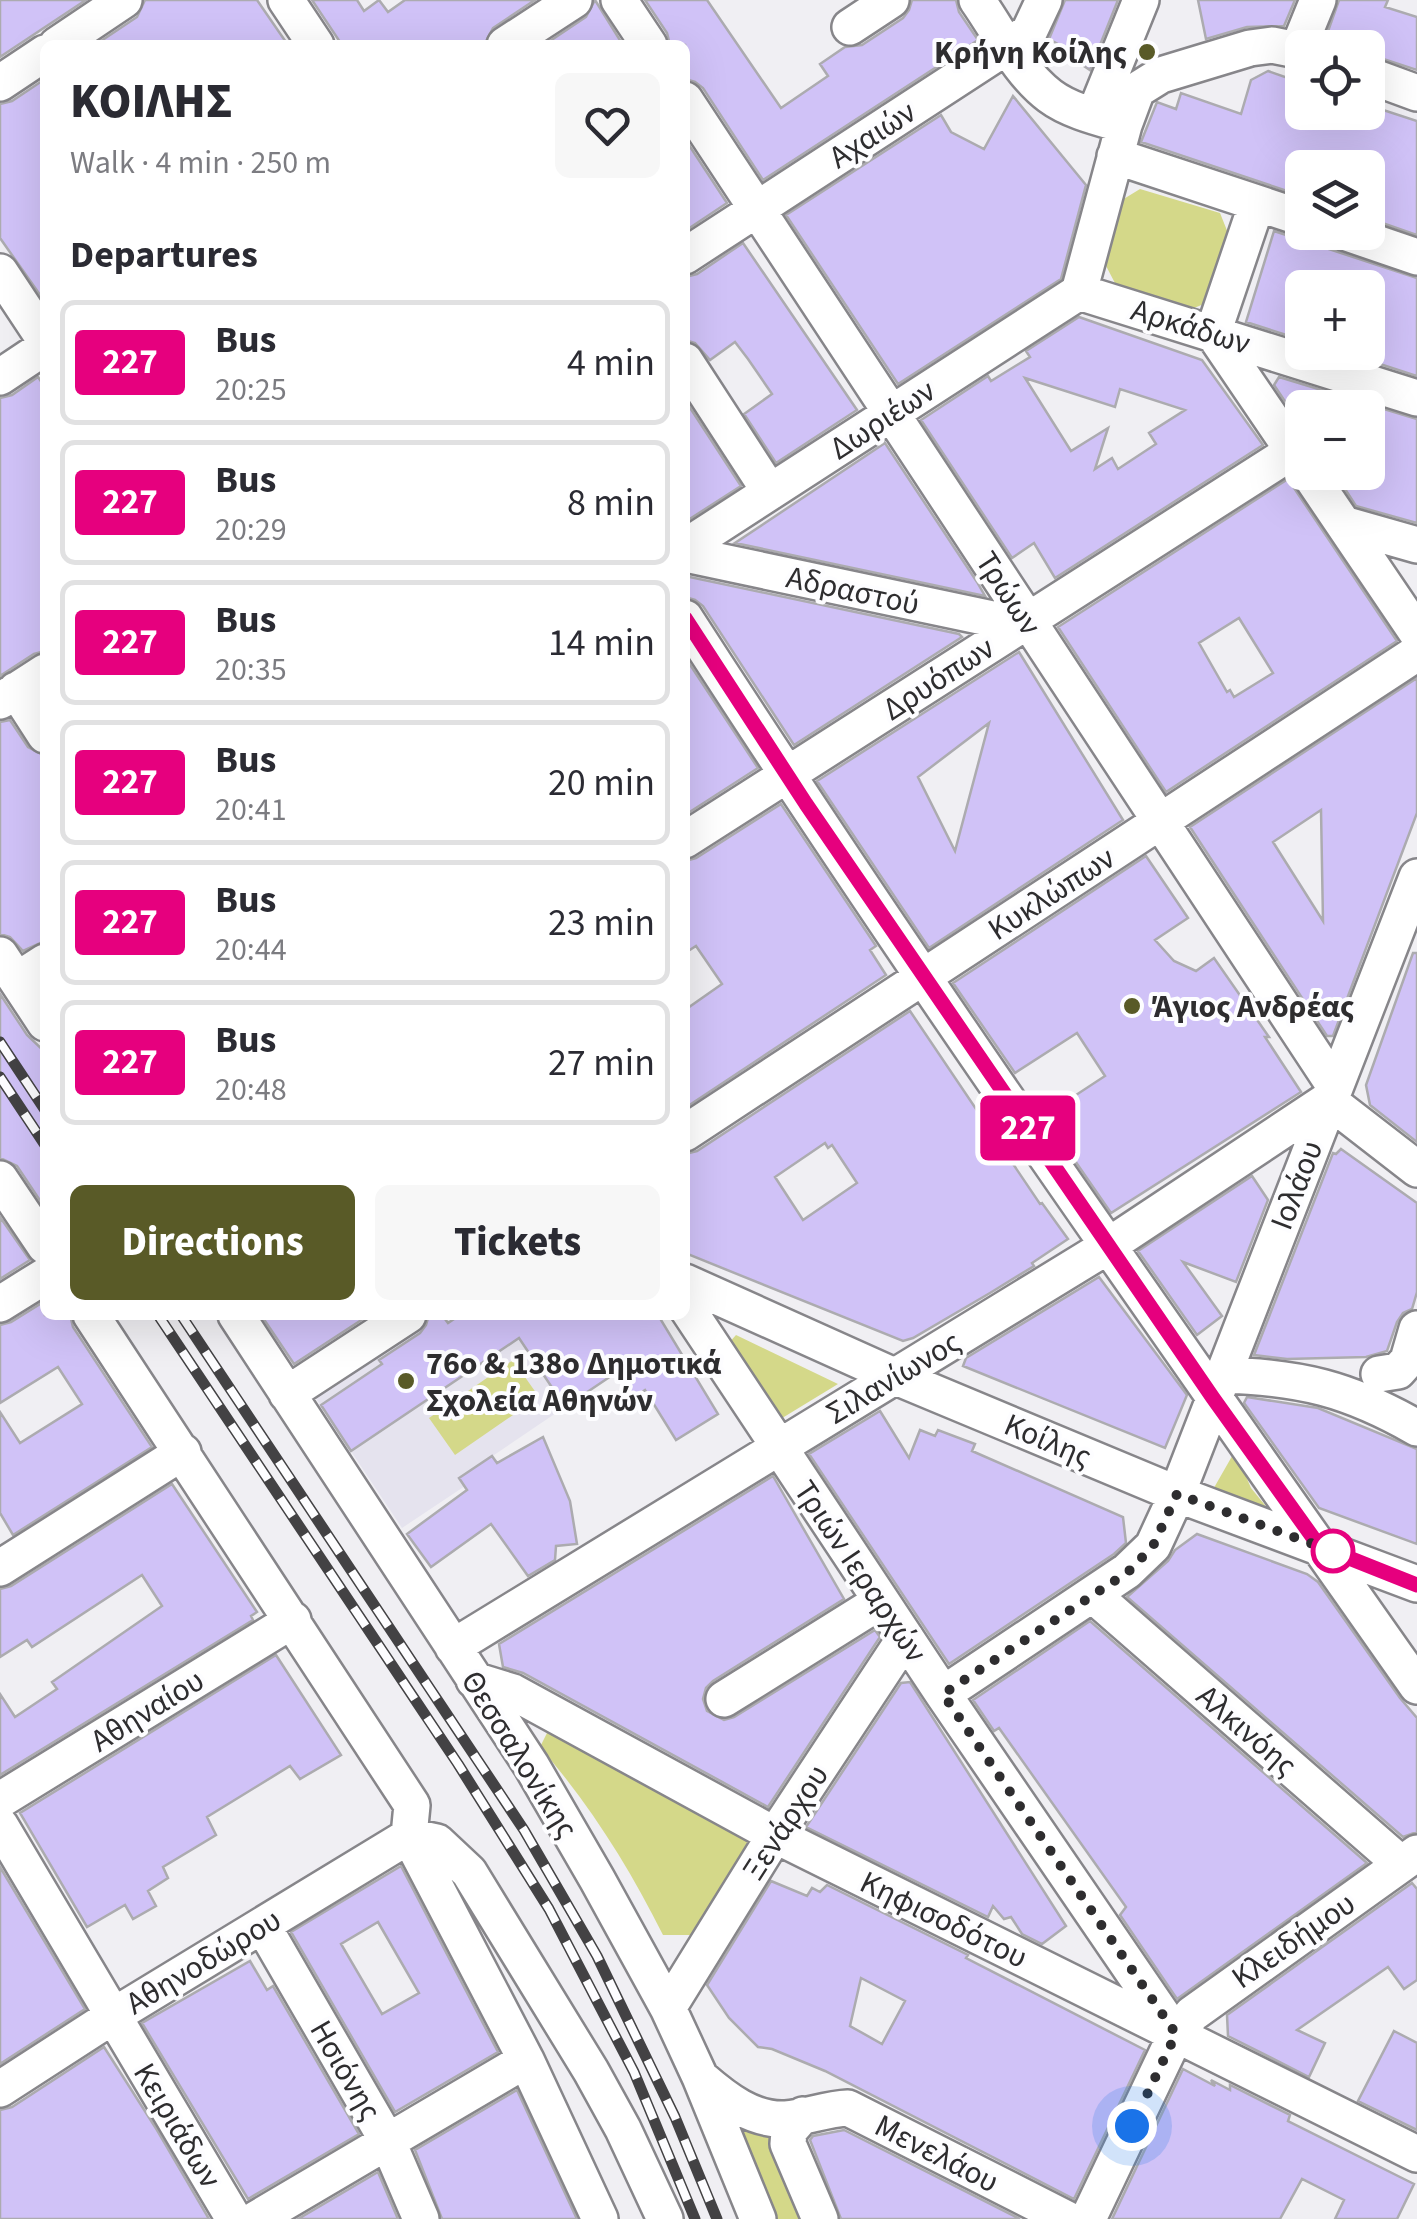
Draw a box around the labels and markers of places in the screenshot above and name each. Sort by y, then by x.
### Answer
place label: Κρήνη Κοίλης [934,30,1127,76]
marker: Κρήνη Κοίλης [1136,41,1158,63]
place label: Άγιος Ανδρέας [1152,984,1354,1030]
marker: Άγιος Ανδρέας [1121,995,1143,1017]
place label: 76ο & 138ο Δημοτικά Σχολεία Αθηνών [426,1341,721,1424]
marker: 76ο & 138ο Δημοτικά Σχολεία Αθηνών [395,1370,417,1392]
unlabelled marker [1312,1530,1354,1572]

